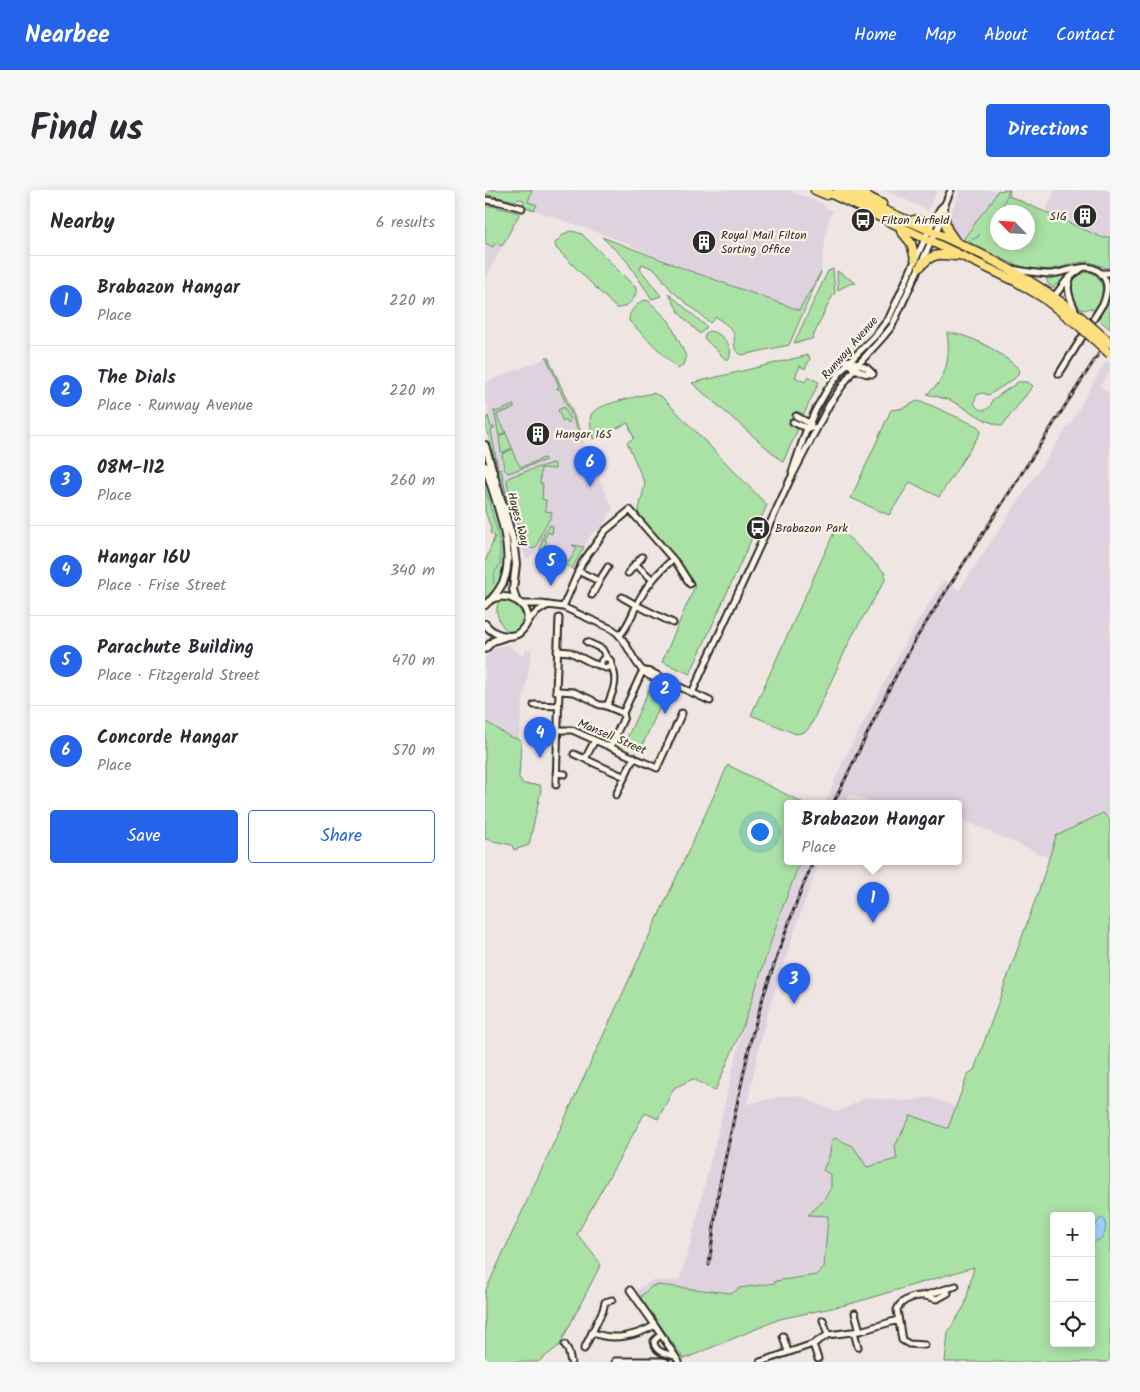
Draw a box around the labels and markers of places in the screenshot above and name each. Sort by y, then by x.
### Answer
building icon: SIG [1072,203,1098,229]
bus stop icon: Filton Airfield [850,207,876,233]
place label: SIG [1050,207,1067,226]
place label: Filton Airfield [881,211,950,230]
place label: Royal Mail Filton Sorting Office [721,226,807,259]
building icon: Royal Mail Filton Sorting Office [691,229,717,255]
building icon: Hangar 165 [525,421,551,447]
place label: Hangar 165 [555,425,614,444]
pin: 6 [574,446,606,487]
bus stop icon: Brabazon Park [745,515,771,541]
place label: Brabazon Park [775,519,848,538]
pin: 5 [535,545,567,586]
pin: 2 [649,673,681,714]
pin: 4 [524,717,556,758]
pin: 1 [857,882,889,923]
pin: 3 [778,963,810,1004]

